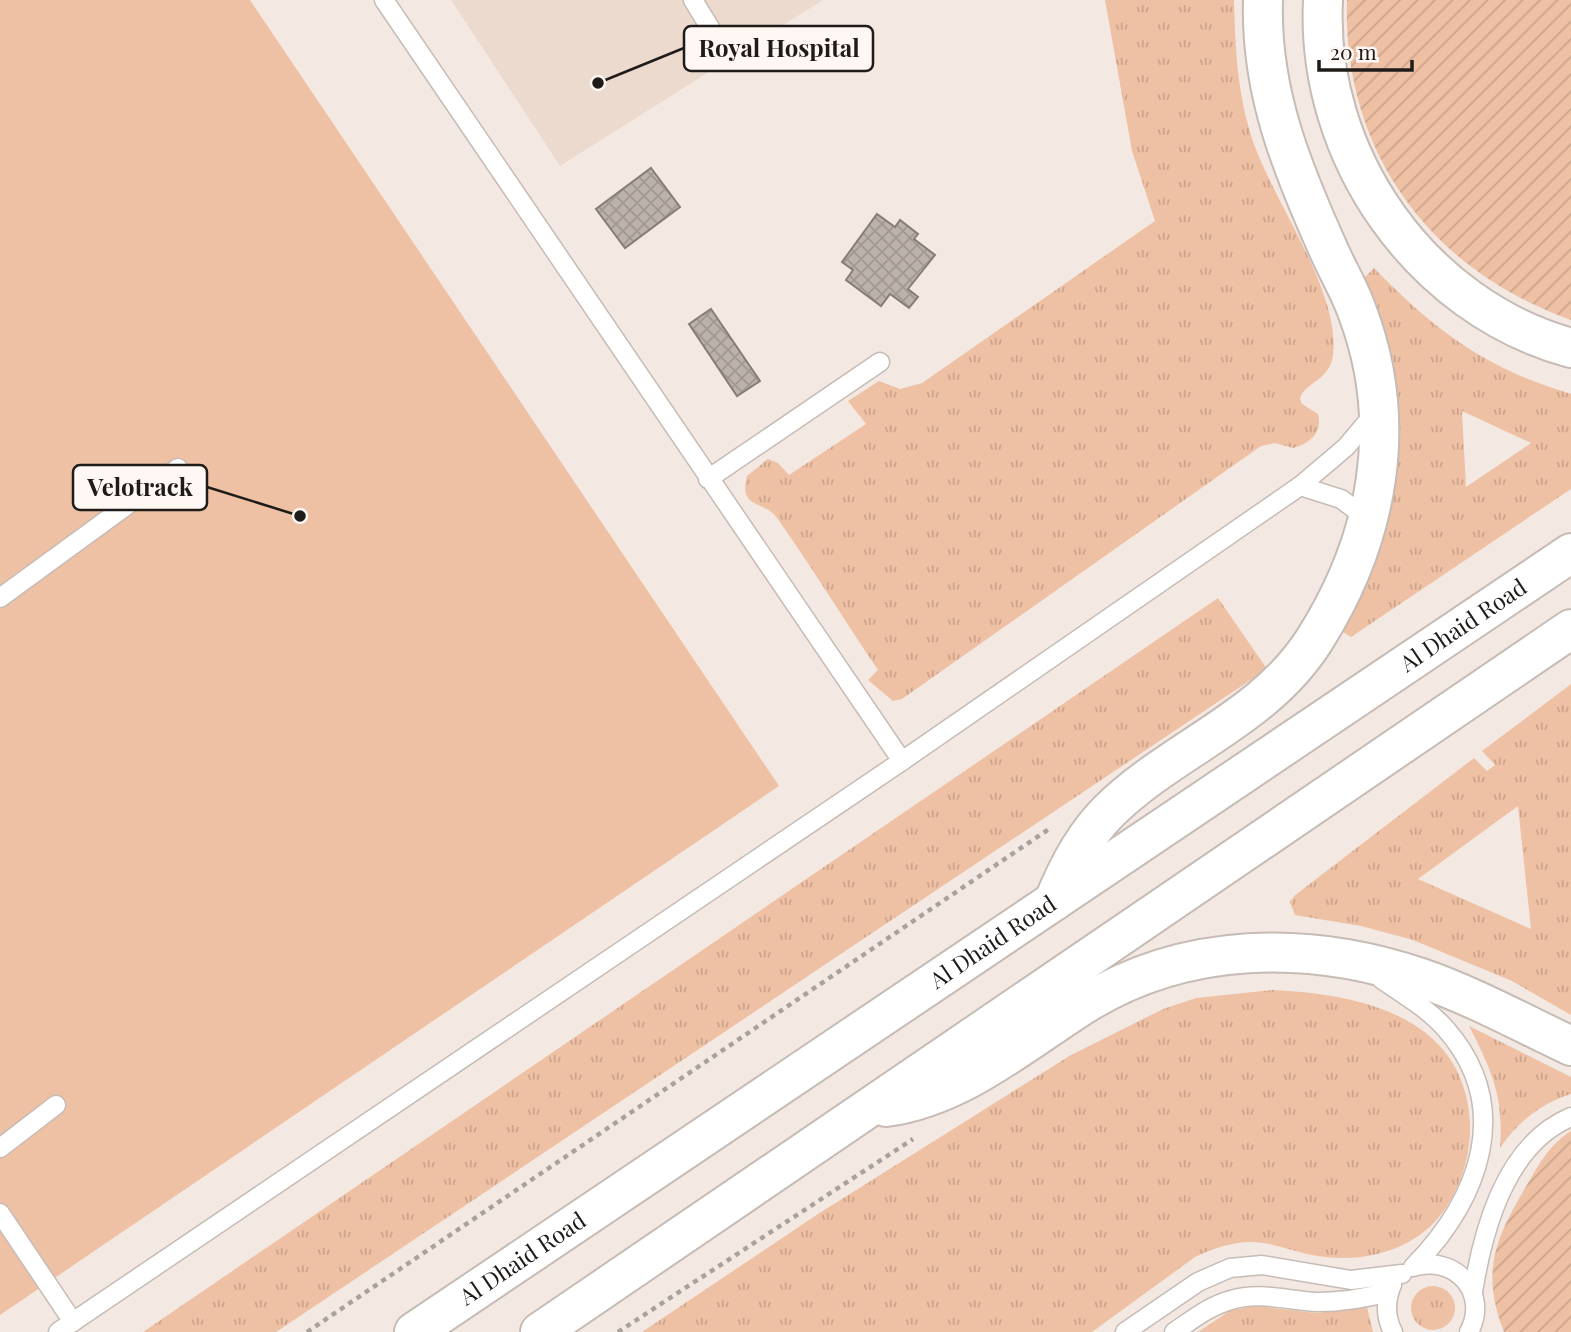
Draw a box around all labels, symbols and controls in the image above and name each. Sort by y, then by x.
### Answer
callout: Royal Hospital [684,26,873,71]
scale bar [1319,28,1412,72]
text: Royal Hospital [698,31,860,63]
text: 20 m [1330,37,1377,65]
callout: Velotrack [73,465,207,510]
text: Velotrack [86,470,194,502]
street label: Al Dhaid Road [1392,571,1532,679]
street label: Al Dhaid Road [922,887,1062,995]
street label: Al Dhaid Road [452,1204,591,1312]

